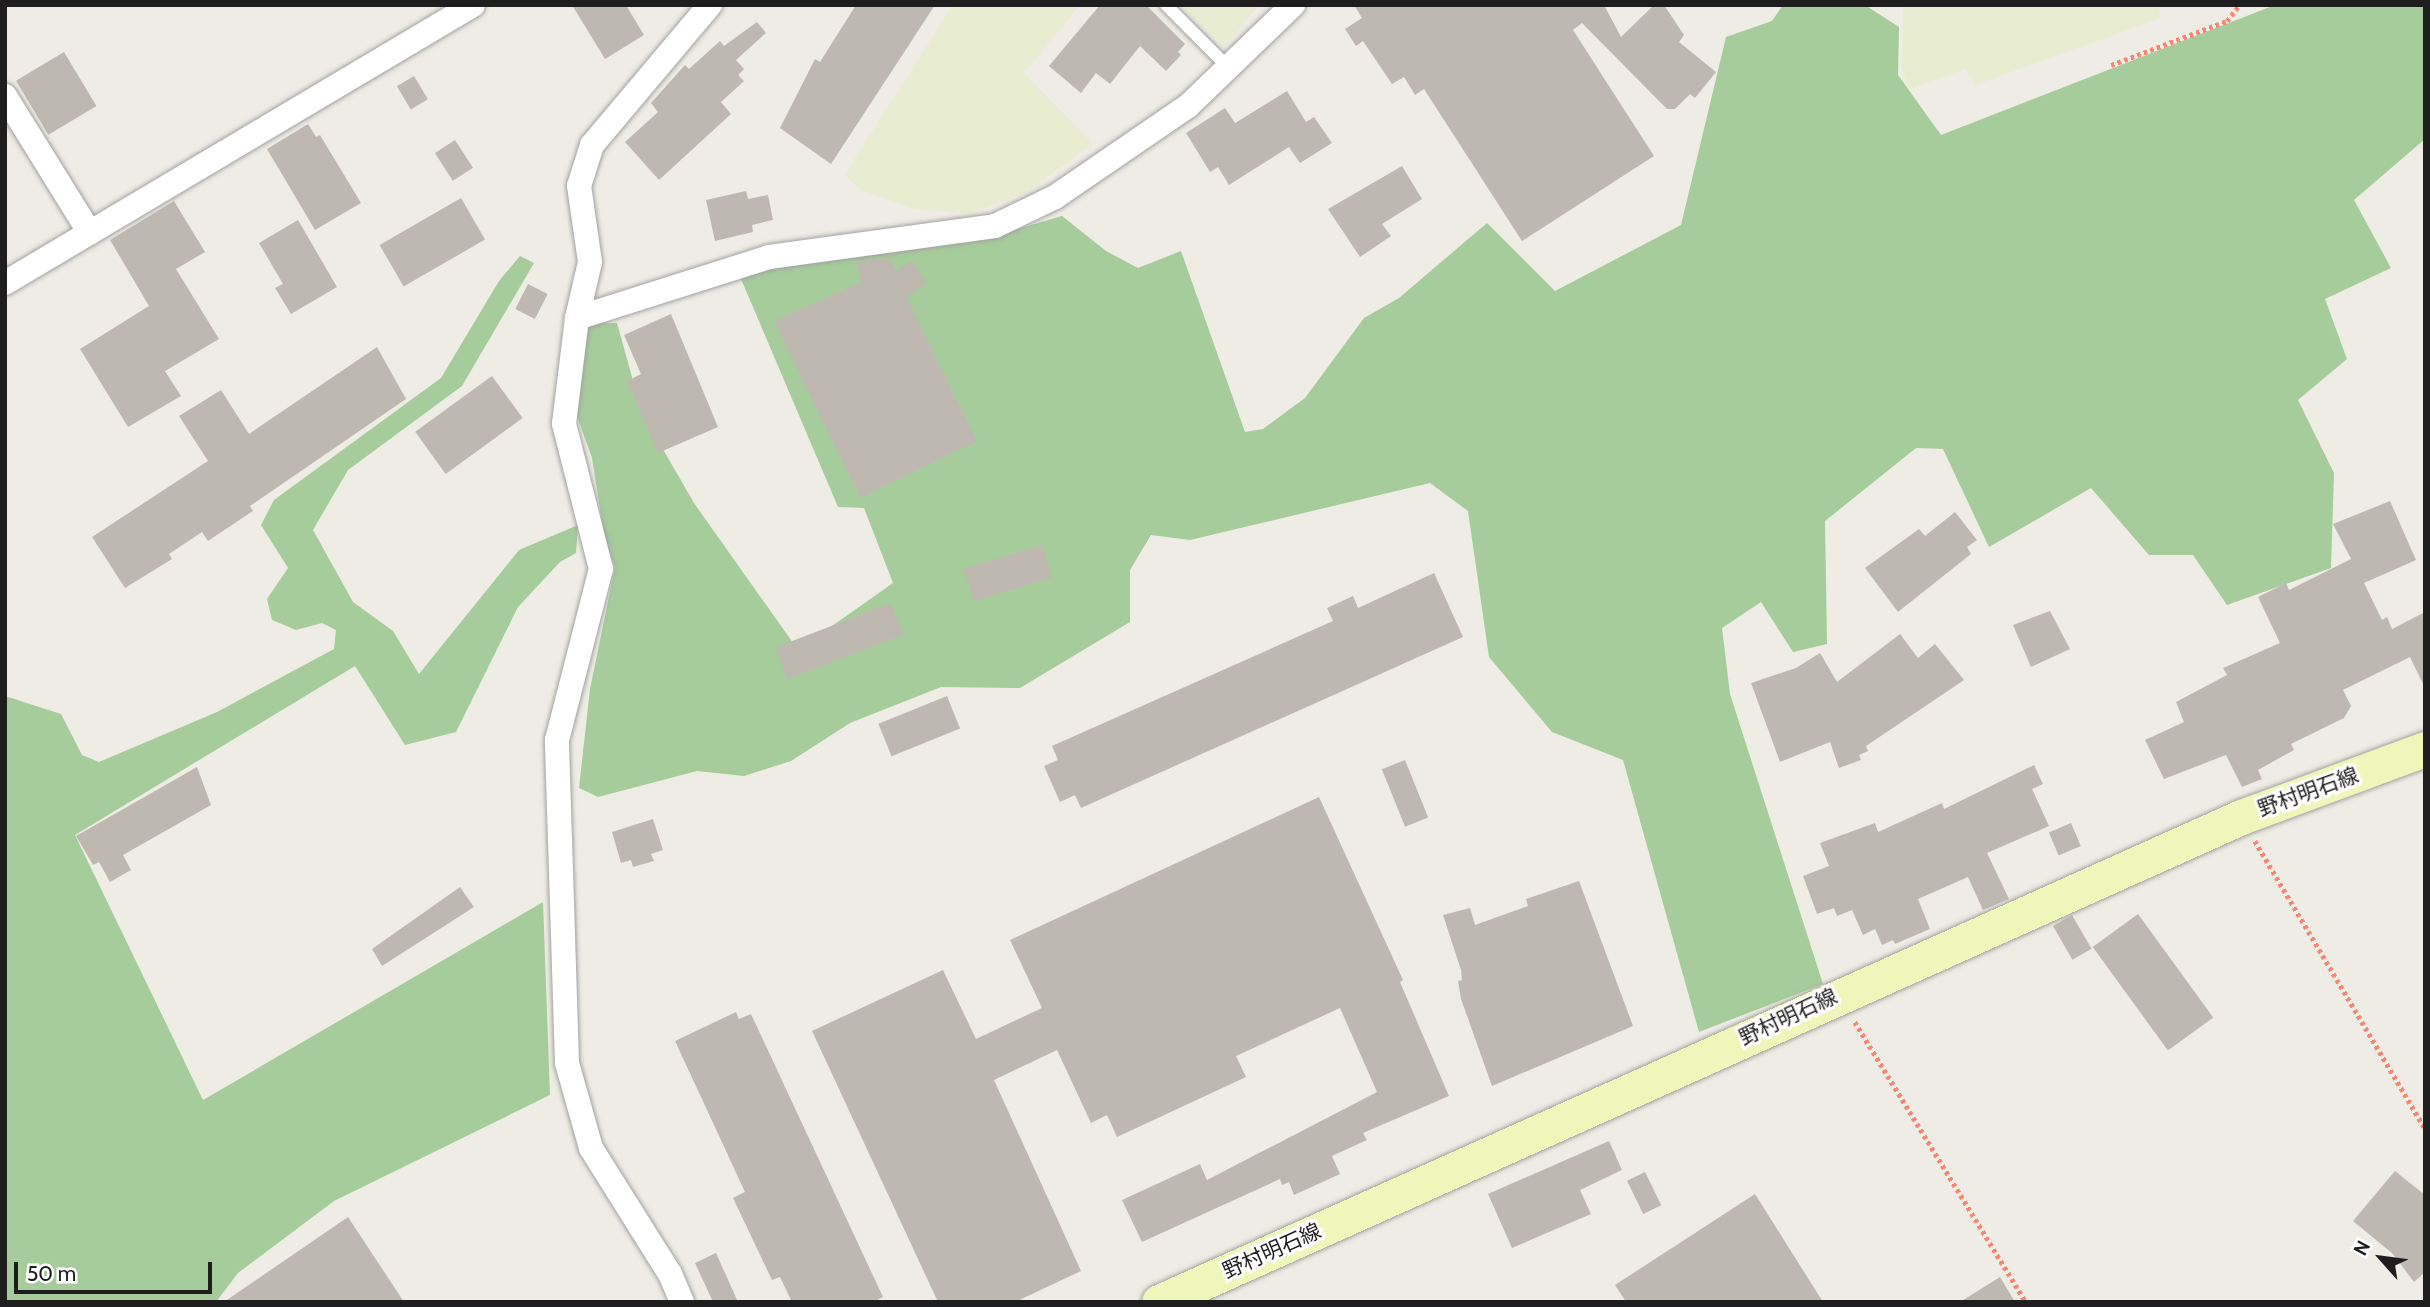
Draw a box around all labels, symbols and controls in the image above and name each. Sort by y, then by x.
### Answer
street label: 野村明石線 [2254,762,2362,822]
street label: 野村明石線 [1735,983,1841,1051]
street label: 野村明石線 [1219,1218,1325,1284]
north arrow [2346,1223,2416,1293]
text: N [2349,1237,2375,1259]
scale bar [18,1248,215,1292]
text: 50 m [27,1261,76,1286]

